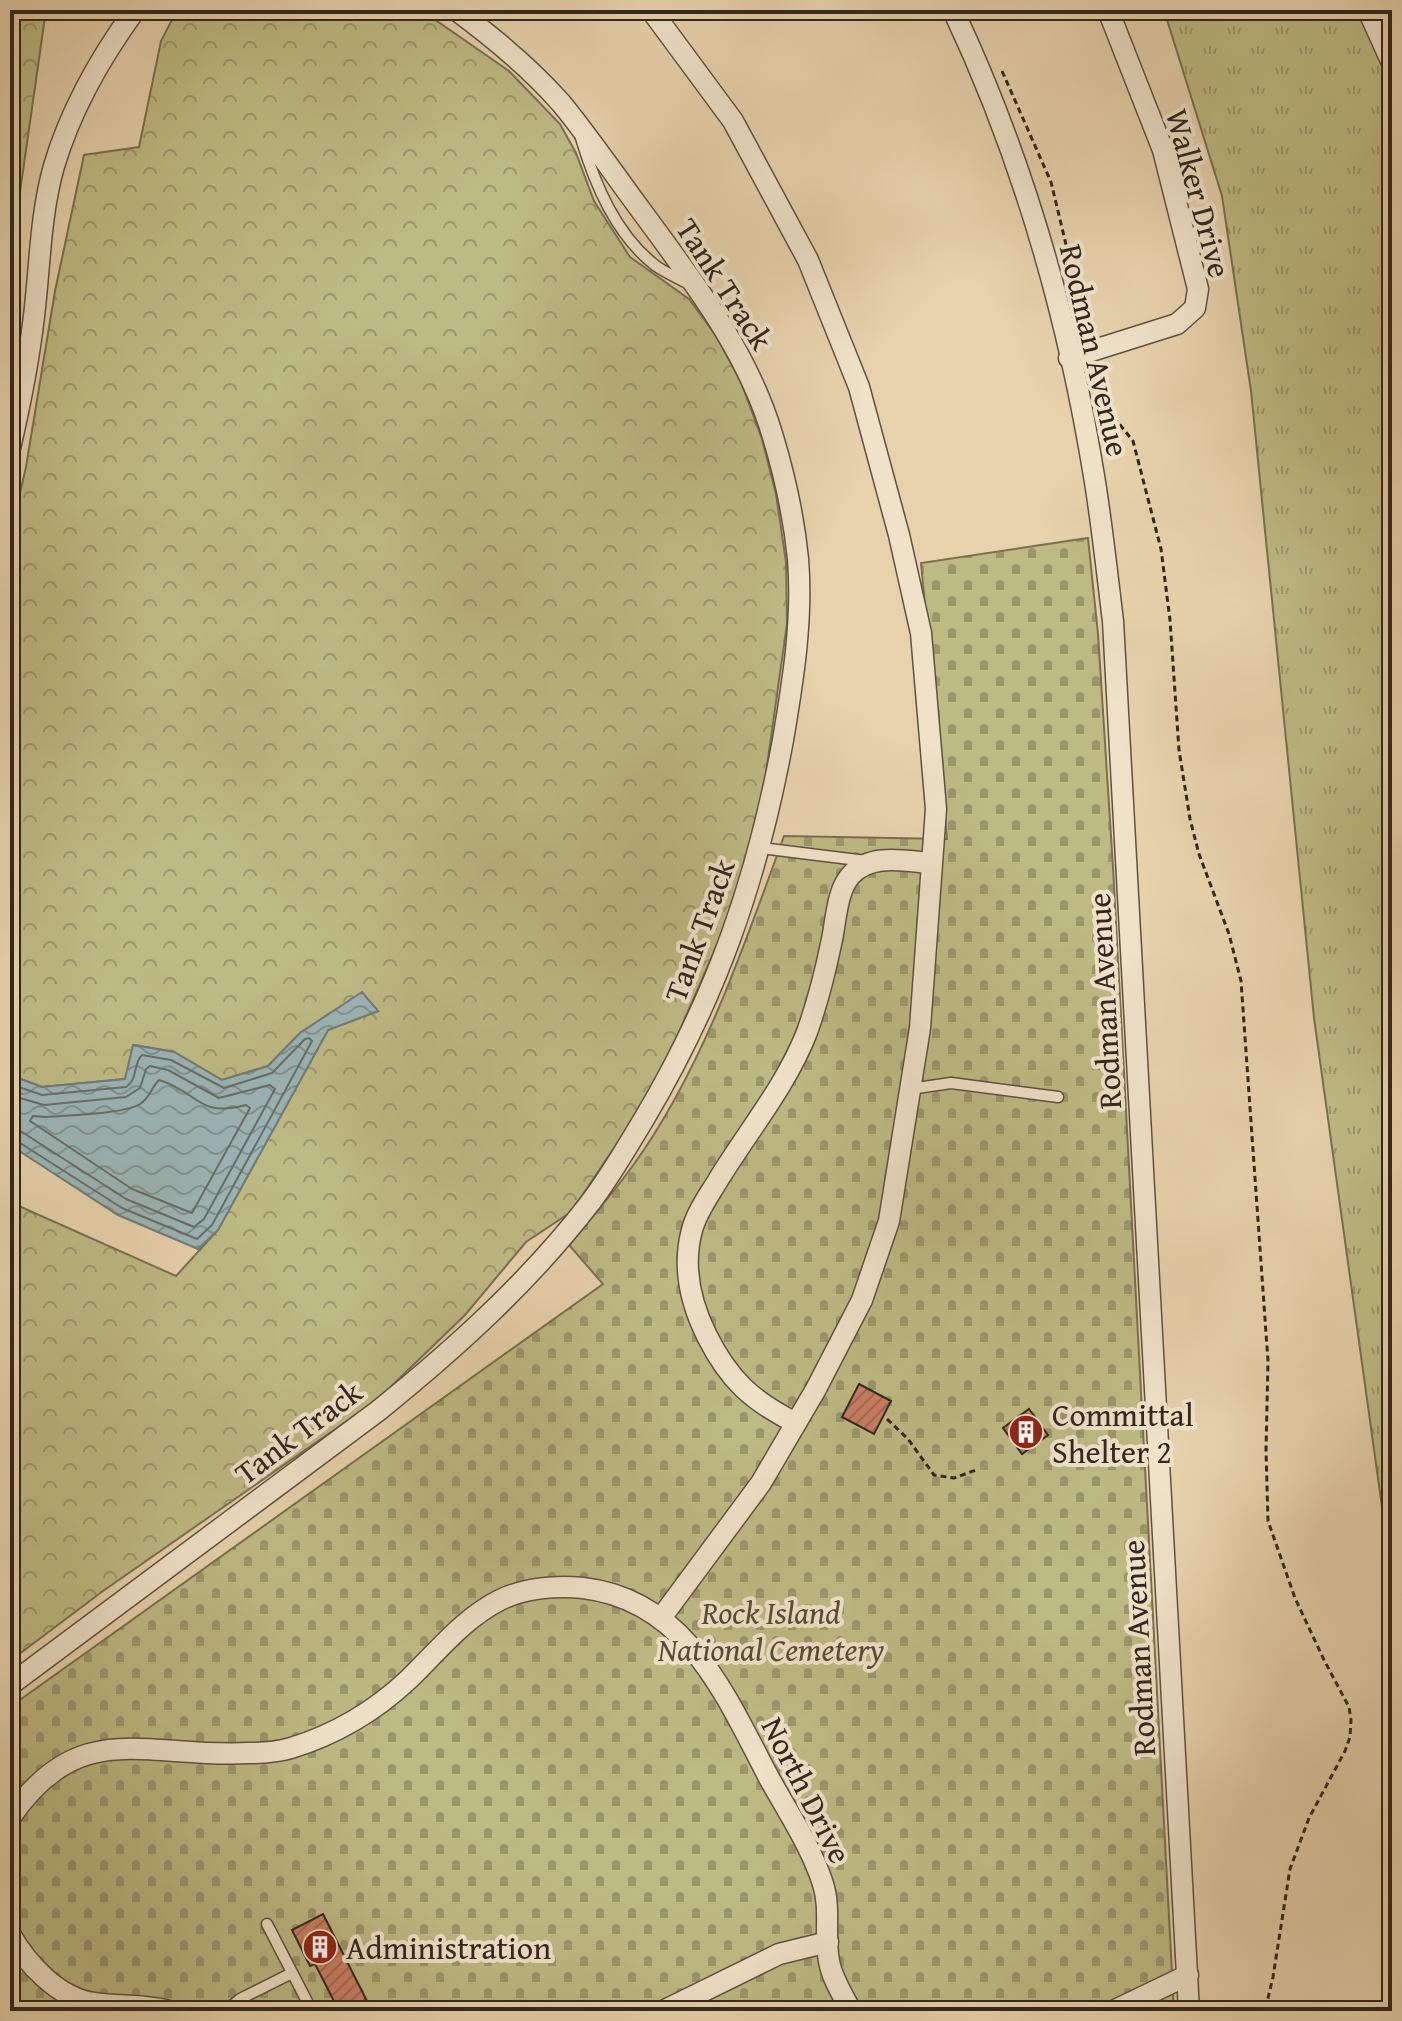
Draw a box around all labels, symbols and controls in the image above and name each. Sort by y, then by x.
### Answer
street label: Walker Drive [1154,104,1244,282]
street label: Tank Track [665,209,786,360]
street label: Rodman Avenue [1048,239,1142,461]
street label: Tank Track [651,851,747,1008]
street label: Rodman Avenue [1075,892,1133,1110]
street label: Tank Track [224,1368,372,1496]
place label: Committal Shelter 2 [1052,1391,1194,1475]
building icon: Committal Shelter 2 [1007,1413,1045,1451]
street label: Rodman Avenue [1109,1539,1167,1757]
park label: Rock Island National Cemetery [657,1589,884,1673]
street label: North Drive [750,1709,864,1871]
place label: Administration [346,1924,551,1971]
building icon: Administration [301,1928,339,1966]

